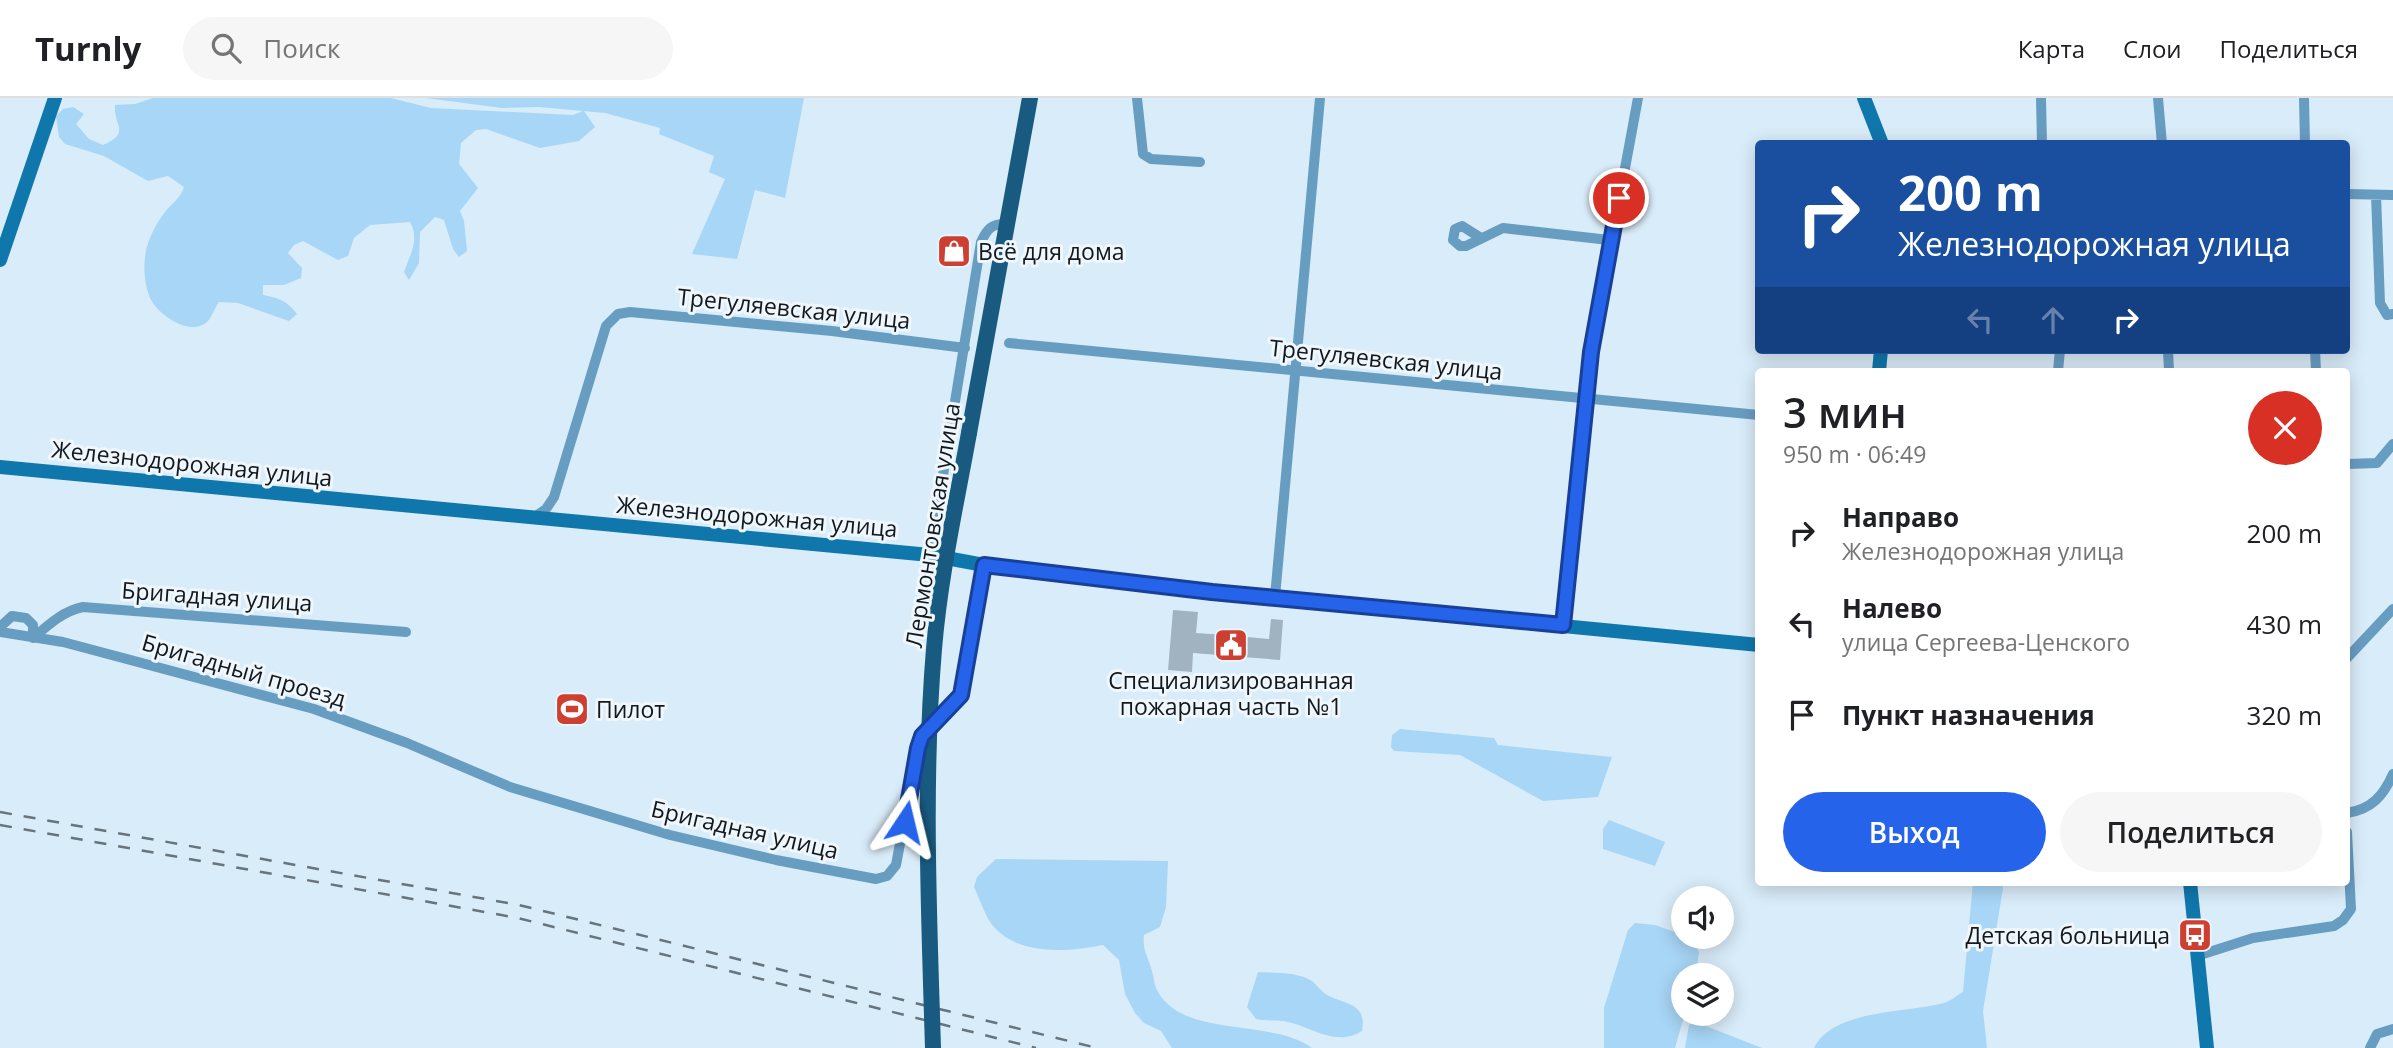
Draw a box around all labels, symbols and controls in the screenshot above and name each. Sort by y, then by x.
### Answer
search box [183,17,673,80]
text: Turnly [35,26,141,71]
icon: search [207,29,245,67]
text: Поиск [263,30,340,66]
text: Карта [2018,32,2085,65]
text: Слои [2123,32,2182,65]
text: Поделиться [2220,32,2358,65]
text: 200 m [1898,159,2043,225]
pin [1589,168,1649,228]
icon: right [1783,168,1874,259]
icon: arrive [1600,179,1638,217]
text: Железнодорожная улица [1898,222,2291,265]
shop icon: Всё для дома [935,232,973,270]
place label: Всё для дома [978,235,1125,267]
street label: Трегуляевская улица [676,280,912,336]
icon: left [1961,301,1999,339]
icon: ahead [2034,301,2072,339]
icon: right [2107,301,2145,339]
street label: Трегуляевская улица [1268,331,1504,387]
text: 3 мин [1783,383,1907,440]
button: close [2248,391,2322,465]
street label: Лермонтовская улица [897,400,967,650]
street label: Железнодорожная улица [50,432,334,494]
text: 950 m · 06:49 [1783,438,1926,470]
street label: Железнодорожная улица [615,488,899,544]
text: Направо [1842,499,1959,535]
icon: right [1783,514,1821,552]
text: 200 m [2247,515,2322,551]
text: Железнодорожная улица [1842,535,2124,567]
street label: Бригадная улица [121,573,313,619]
text: Налево [1842,590,1942,626]
icon: left [1783,605,1821,643]
text: 430 m [2247,606,2322,642]
street label: Бригадный проезд [138,626,350,714]
public building icon: Специализированная пожарная часть №1 [1212,626,1250,664]
text: улица Сергеева-Ценского [1842,626,2130,658]
place label: Специализированная пожарная часть №1 [1108,664,1354,722]
sports icon: Пилот [553,690,591,728]
place label: Пилот [596,693,665,725]
icon: arrive [1783,696,1821,734]
text: Пункт назначения [1842,697,2095,733]
text: 320 m [2247,697,2322,733]
position arrow [868,785,942,859]
street label: Бригадная улица [648,792,842,866]
button: Выход [1783,792,2046,872]
button: Поделиться [2060,792,2322,872]
map controls [1671,886,1734,1026]
button: sound [1671,886,1734,949]
bus stop icon: Детская больница [2176,916,2214,954]
place label: Детская больница [1966,919,2170,951]
button: layers [1671,963,1734,1026]

